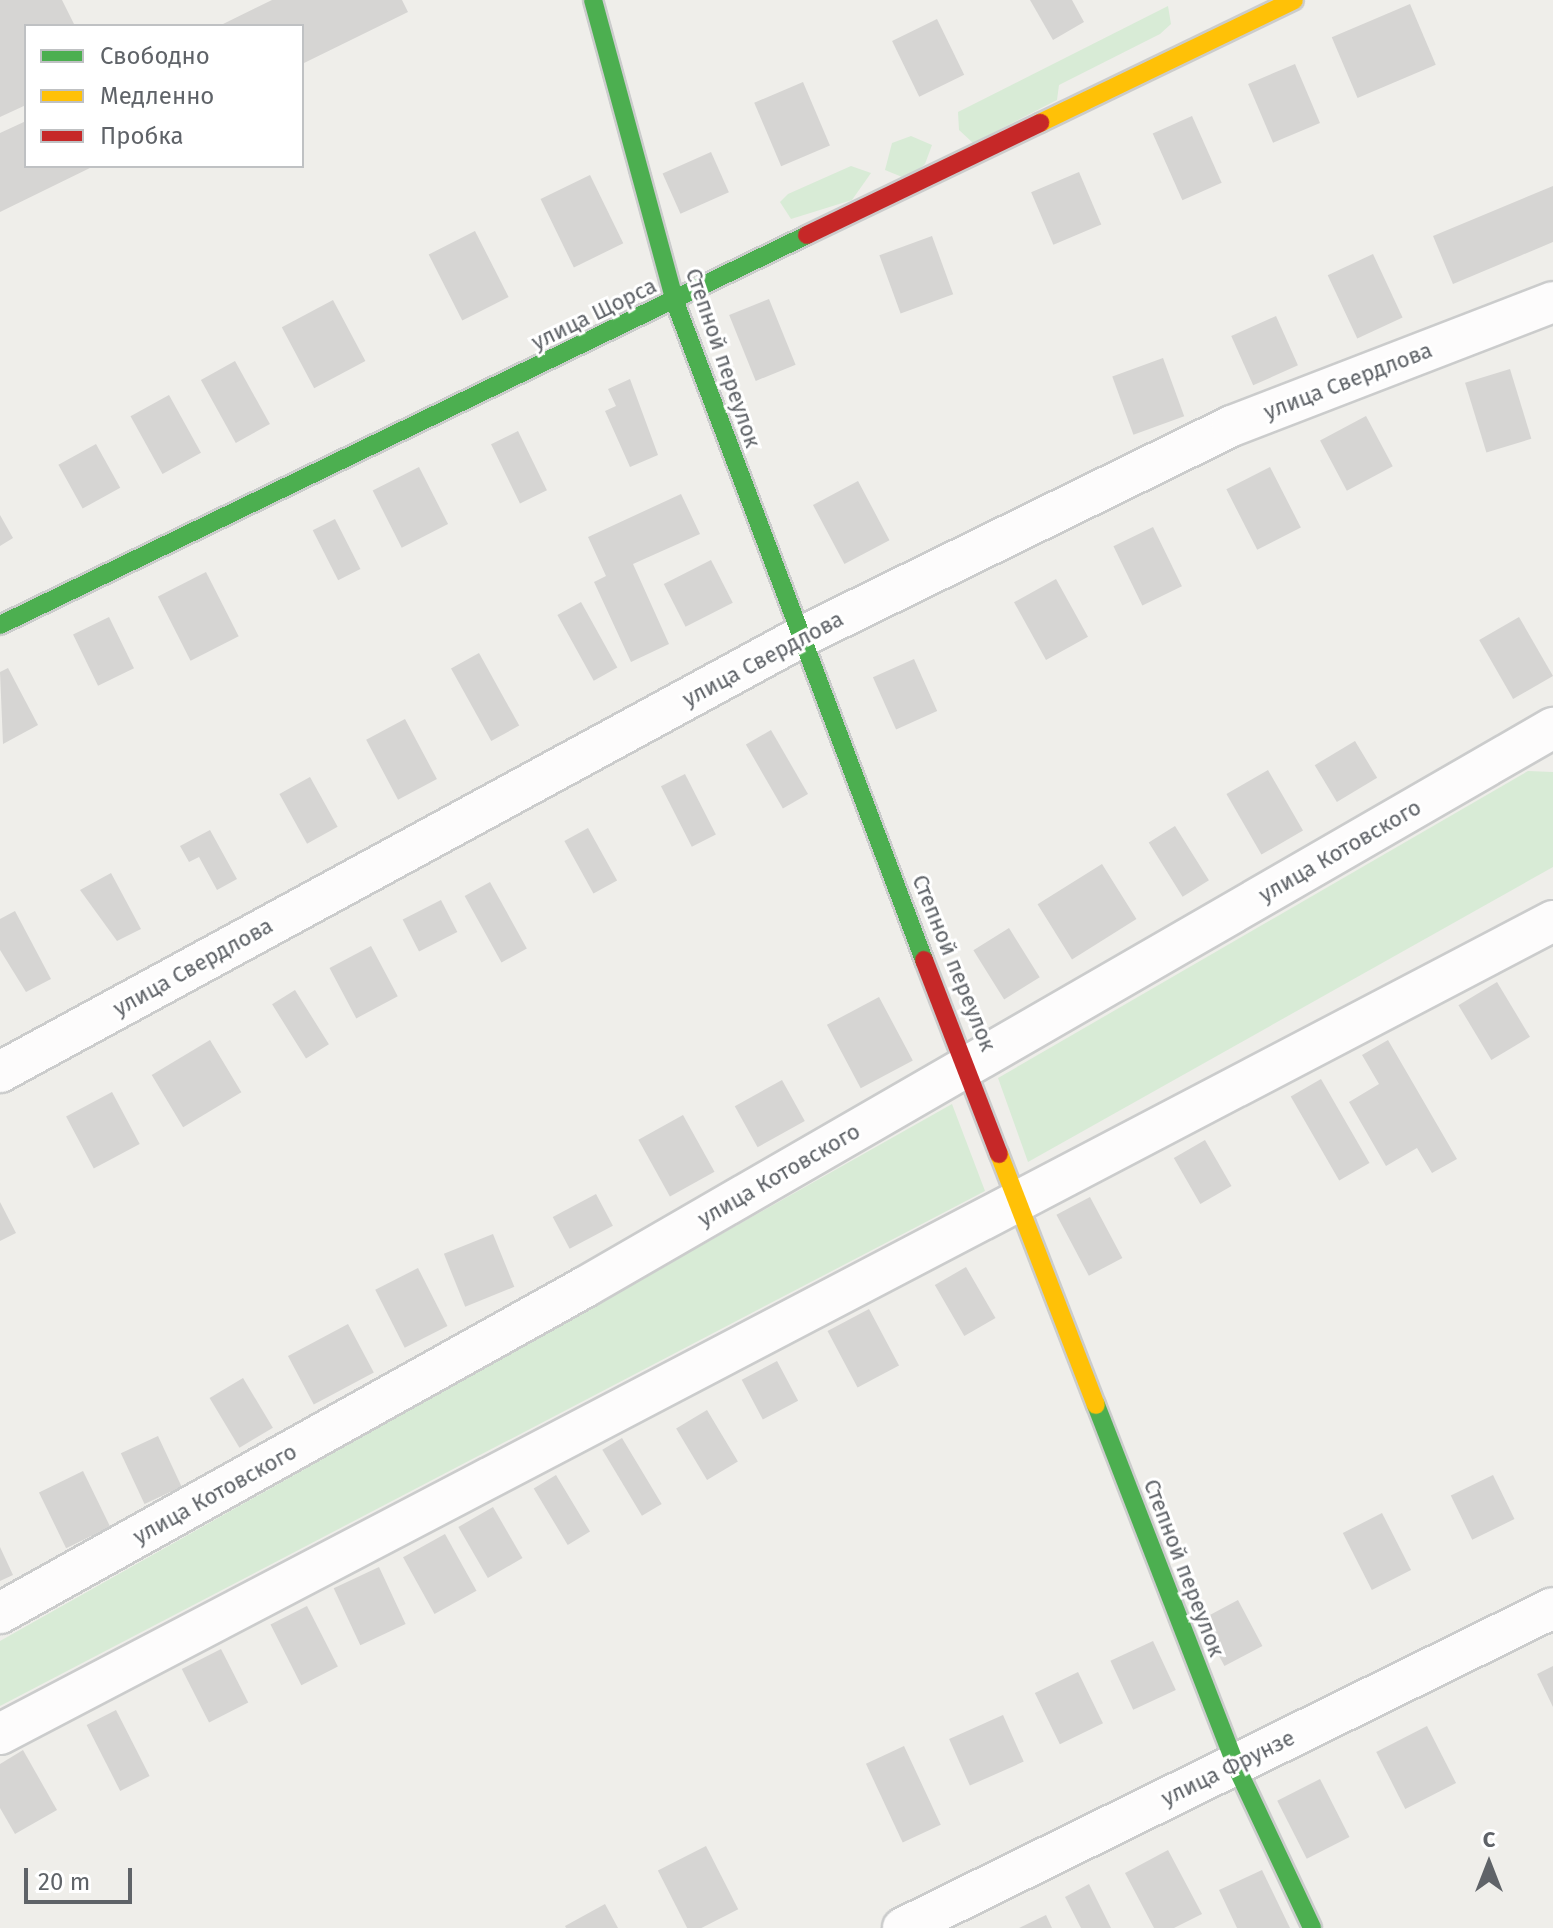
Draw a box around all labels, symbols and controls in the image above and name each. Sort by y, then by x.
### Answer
legend [24,24,304,168]
text: Свободно [100,42,210,70]
text: Медленно [100,82,214,110]
text: Пробка [100,122,184,150]
street label: Степной переулок [680,265,766,451]
street label: улица Щорса [527,272,661,356]
street label: улица Свердлова [1260,337,1436,425]
street label: улица Свердлова [678,605,848,713]
street label: улица Котовского [1254,794,1426,908]
street label: Степной переулок [907,871,1001,1055]
street label: улица Свердлова [109,912,277,1022]
street label: улица Котовского [693,1118,865,1232]
street label: улица Котовского [129,1438,301,1550]
street label: Степной переулок [1138,1476,1230,1660]
street label: улица Фрунзе [1157,1724,1299,1812]
north arrow [1449,1824,1529,1904]
text: С [1483,1826,1495,1853]
scale bar [28,1852,136,1902]
text: 20 m [38,1868,90,1896]

